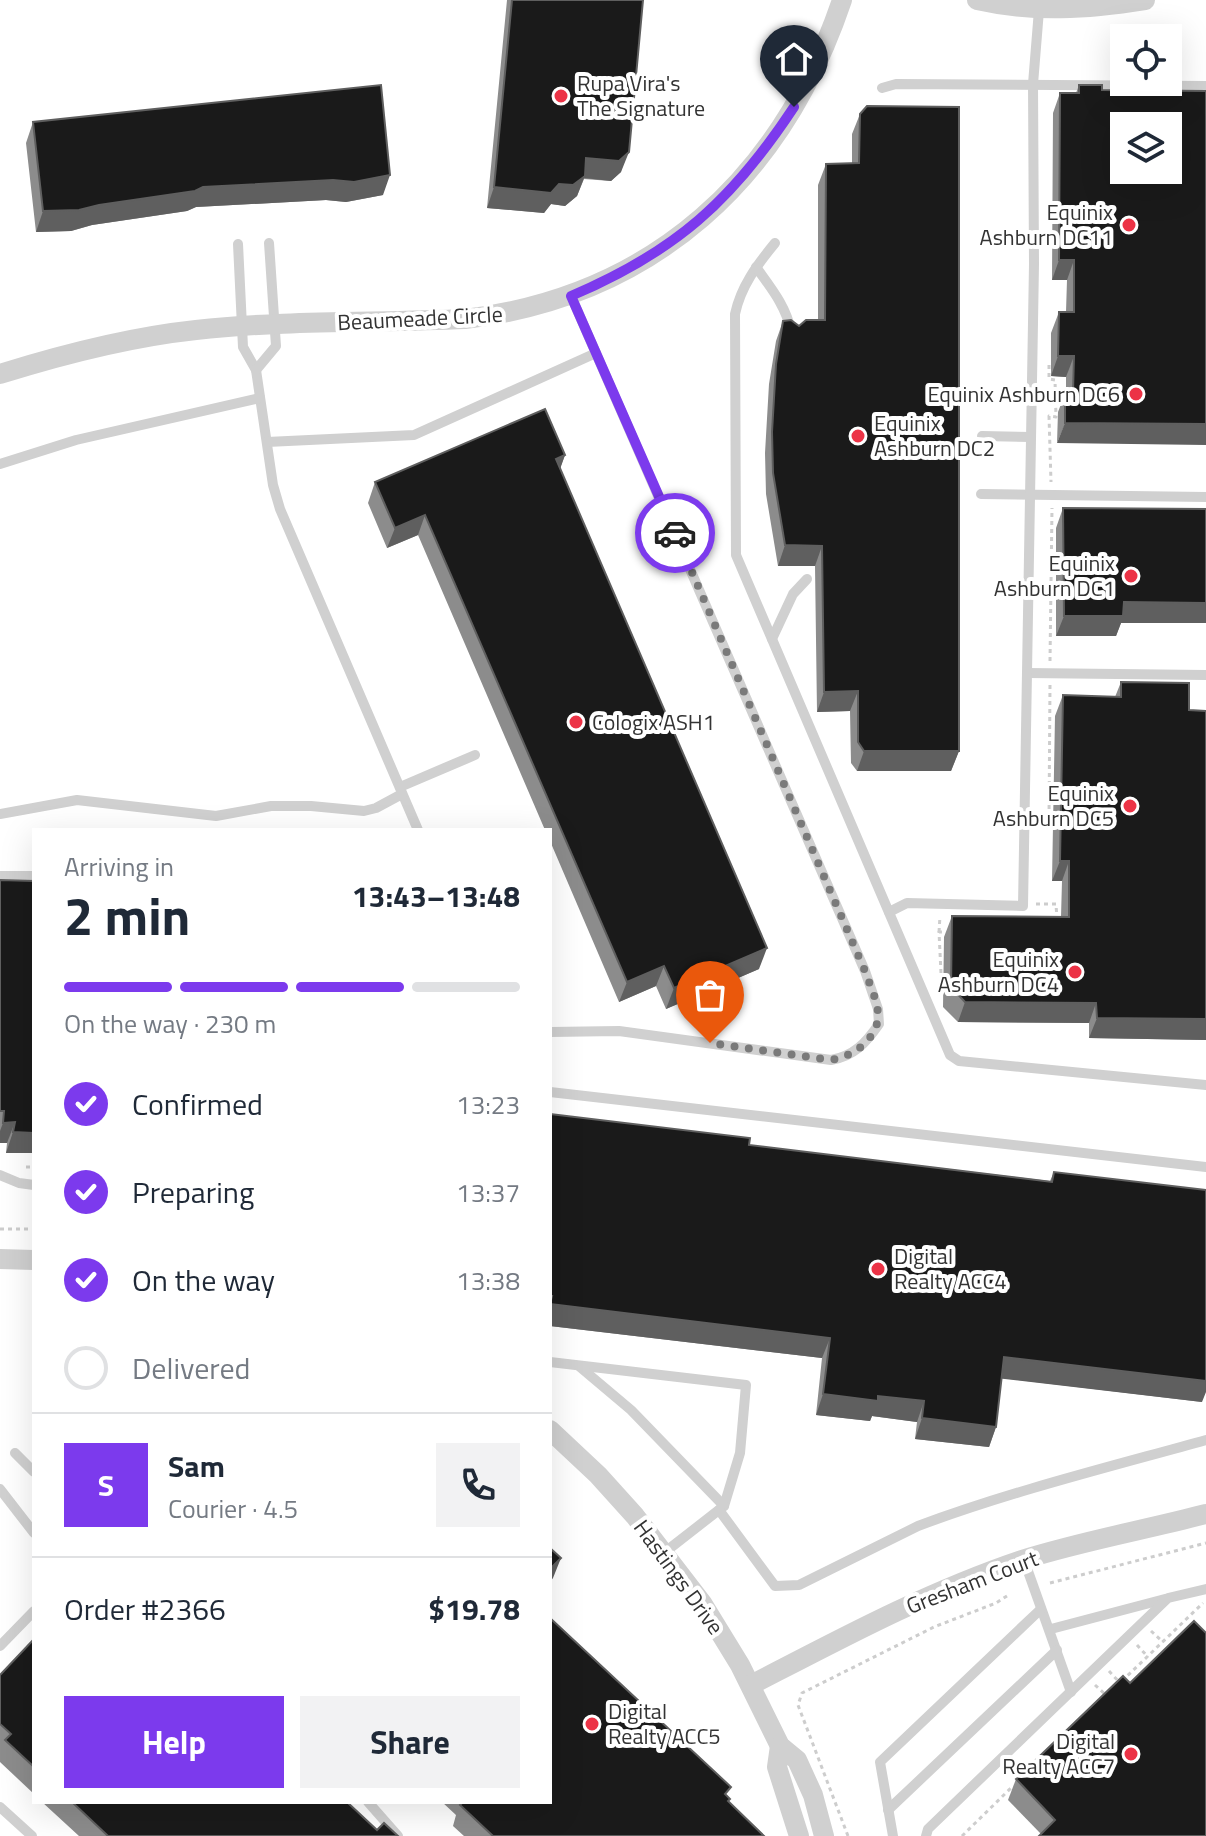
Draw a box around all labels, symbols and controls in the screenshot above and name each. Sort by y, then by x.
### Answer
map controls [1110,24,1182,184]
button: locate [1110,24,1182,96]
pin [760,25,828,107]
icon: home [772,37,816,81]
place label: Rupa Vira's The Signature [577,66,705,125]
marker: Rupa Vira's The Signature [552,87,570,105]
button: layers [1110,112,1182,184]
place label: Equinix Ashburn DC11 [980,195,1113,254]
marker: Equinix Ashburn DC11 [1120,216,1138,234]
street label: Beaumeade Circle [336,297,504,339]
place label: Equinix Ashburn DC6 [927,377,1120,411]
marker: Equinix Ashburn DC6 [1127,385,1145,403]
place label: Equinix Ashburn DC2 [874,406,995,465]
marker: Equinix Ashburn DC2 [849,427,867,445]
courier [635,493,715,573]
icon: car [653,511,697,555]
place label: Equinix Ashburn DC1 [994,546,1115,605]
marker: Equinix Ashburn DC1 [1122,567,1140,585]
place label: Cologix ASH1 [592,705,715,739]
marker: Cologix ASH1 [567,713,585,731]
place label: Equinix Ashburn DC5 [993,776,1114,835]
marker: Equinix Ashburn DC5 [1121,797,1139,815]
text: Arriving in [64,847,174,886]
text: 13:43–13:48 [352,873,520,919]
text: 2 min [64,876,190,955]
place label: Equinix Ashburn DC4 [938,942,1059,1001]
pin [676,961,744,1043]
marker: Equinix Ashburn DC4 [1066,963,1084,981]
icon: bag [688,973,732,1017]
text: On the way · 230 m [64,1004,276,1043]
text: Confirmed [132,1081,263,1127]
icon: check [64,1082,108,1126]
text: 13:23 [456,1085,520,1124]
text: Preparing [132,1169,254,1215]
icon: check [64,1170,108,1214]
text: 13:37 [456,1173,520,1212]
place label: Digital Realty ACC4 [894,1239,1007,1298]
text: On the way [132,1257,275,1303]
icon: check [64,1258,108,1302]
marker: Digital Realty ACC4 [869,1260,887,1278]
text: 13:38 [456,1261,520,1300]
text: Delivered [132,1345,250,1391]
text: Sam [168,1443,225,1489]
button: phone [436,1443,520,1527]
text: S [98,1462,114,1508]
text: Courier · 4.5 [168,1489,298,1528]
street label: Hastings Drive [626,1512,732,1642]
street label: Gresham Court [901,1541,1043,1623]
text: Order #2366 [64,1586,226,1632]
text: $19.78 [428,1586,520,1632]
place label: Digital Realty ACC5 [608,1694,721,1753]
button: Help [64,1696,284,1788]
button: Share [300,1696,520,1788]
marker: Digital Realty ACC5 [583,1715,601,1733]
place label: Digital Realty ACC7 [1002,1724,1115,1783]
marker: Digital Realty ACC7 [1122,1745,1140,1763]

